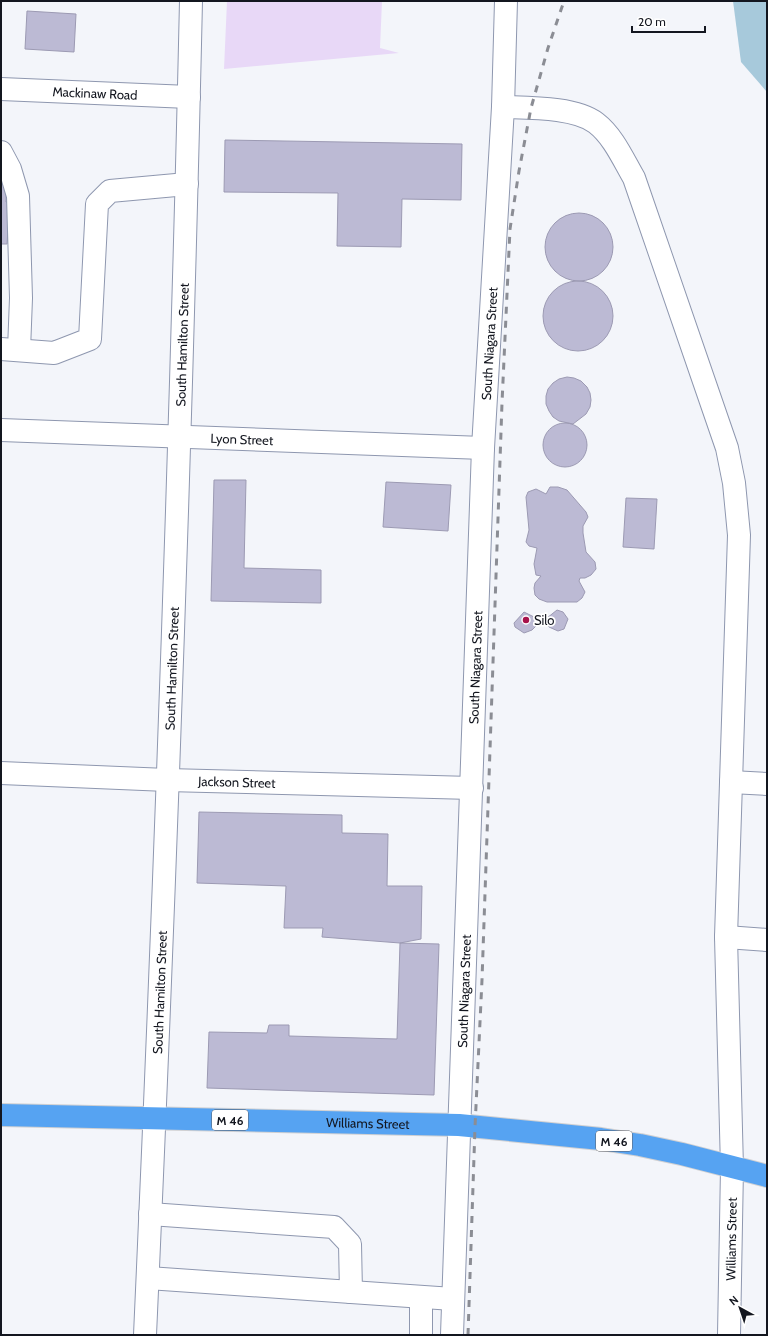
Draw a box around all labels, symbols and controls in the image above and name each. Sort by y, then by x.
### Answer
scale bar [632,8,705,34]
text: 20 m [638,14,666,29]
street label: Mackinaw Road [52,83,138,103]
street label: South Hamilton Street [172,282,192,407]
street label: South Niagara Street [478,286,500,401]
street label: Lyon Street [210,430,274,448]
street label: South Hamilton Street [162,606,182,731]
street label: South Niagara Street [465,610,485,724]
place label: Silo [534,612,554,628]
marker: Silo [521,615,531,625]
street label: Jackson Street [197,773,276,791]
street label: South Hamilton Street [149,930,170,1054]
street label: South Niagara Street [454,934,474,1048]
road number: M 46 [212,1110,248,1130]
street label: Williams Street [326,1114,410,1132]
road number: M 46 [596,1131,632,1151]
street label: Williams Street [722,1197,740,1281]
north arrow [720,1288,760,1328]
text: N [726,1292,741,1308]

